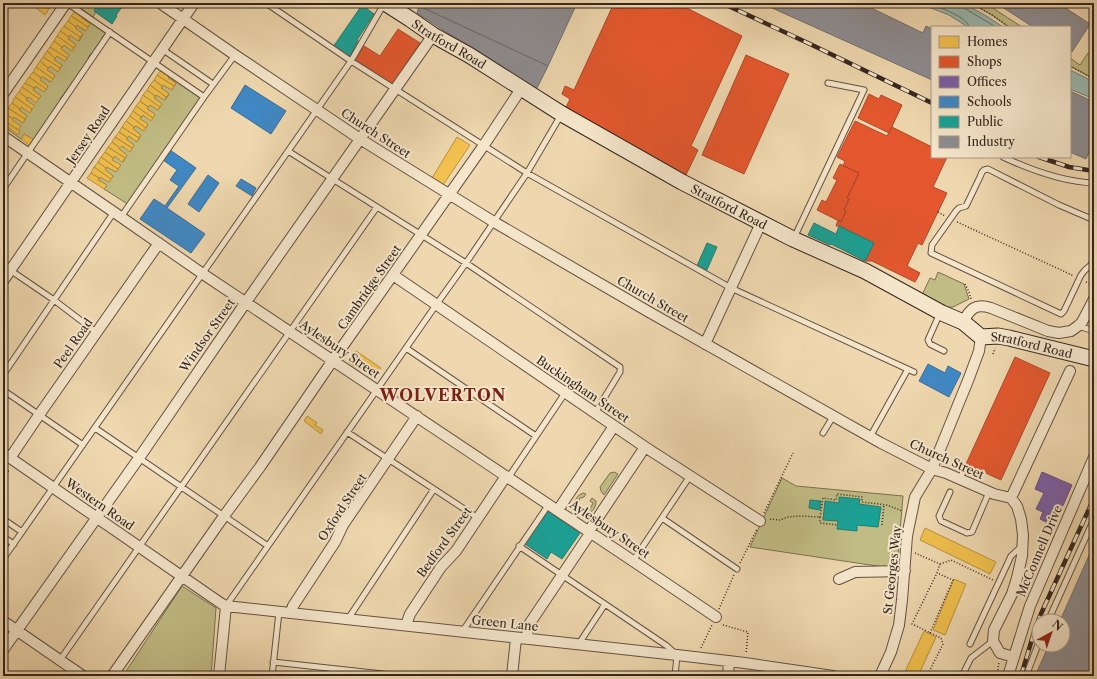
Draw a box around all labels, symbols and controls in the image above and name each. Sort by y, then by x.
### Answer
street label: Stratford Road [409,15,490,72]
legend [931,26,1071,158]
text: Homes [967,34,1007,49]
text: Shops [967,54,1002,69]
text: Offices [967,74,1007,89]
text: Schools [967,94,1012,109]
street label: Jersey Road [62,103,113,169]
street label: Church Street [338,105,414,162]
text: Public [967,114,1003,129]
text: Industry [967,134,1015,149]
street label: Stratford Road [689,180,770,232]
street label: Cambridge Street [334,241,404,332]
street label: Church Street [615,272,692,326]
street label: Windsor Street [176,295,238,375]
street label: Peel Road [50,315,96,371]
street label: Aylesbury Street [296,316,384,382]
street label: Stratford Road [990,329,1075,361]
street label: Buckingham Street [534,352,633,426]
district label: WOLVERTON [379,385,506,405]
street label: Church Street [907,436,987,482]
street label: Oxford Street [315,470,370,544]
street label: Western Road [62,474,138,534]
street label: Aylesbury Street [566,496,654,562]
street label: Bedford Street [413,503,475,580]
street label: McConnell Drive [1013,503,1065,599]
street label: St Georges Way [880,525,904,615]
street label: Green Lane [471,612,539,634]
north arrow [1031,613,1071,653]
text: N [1049,617,1066,634]

